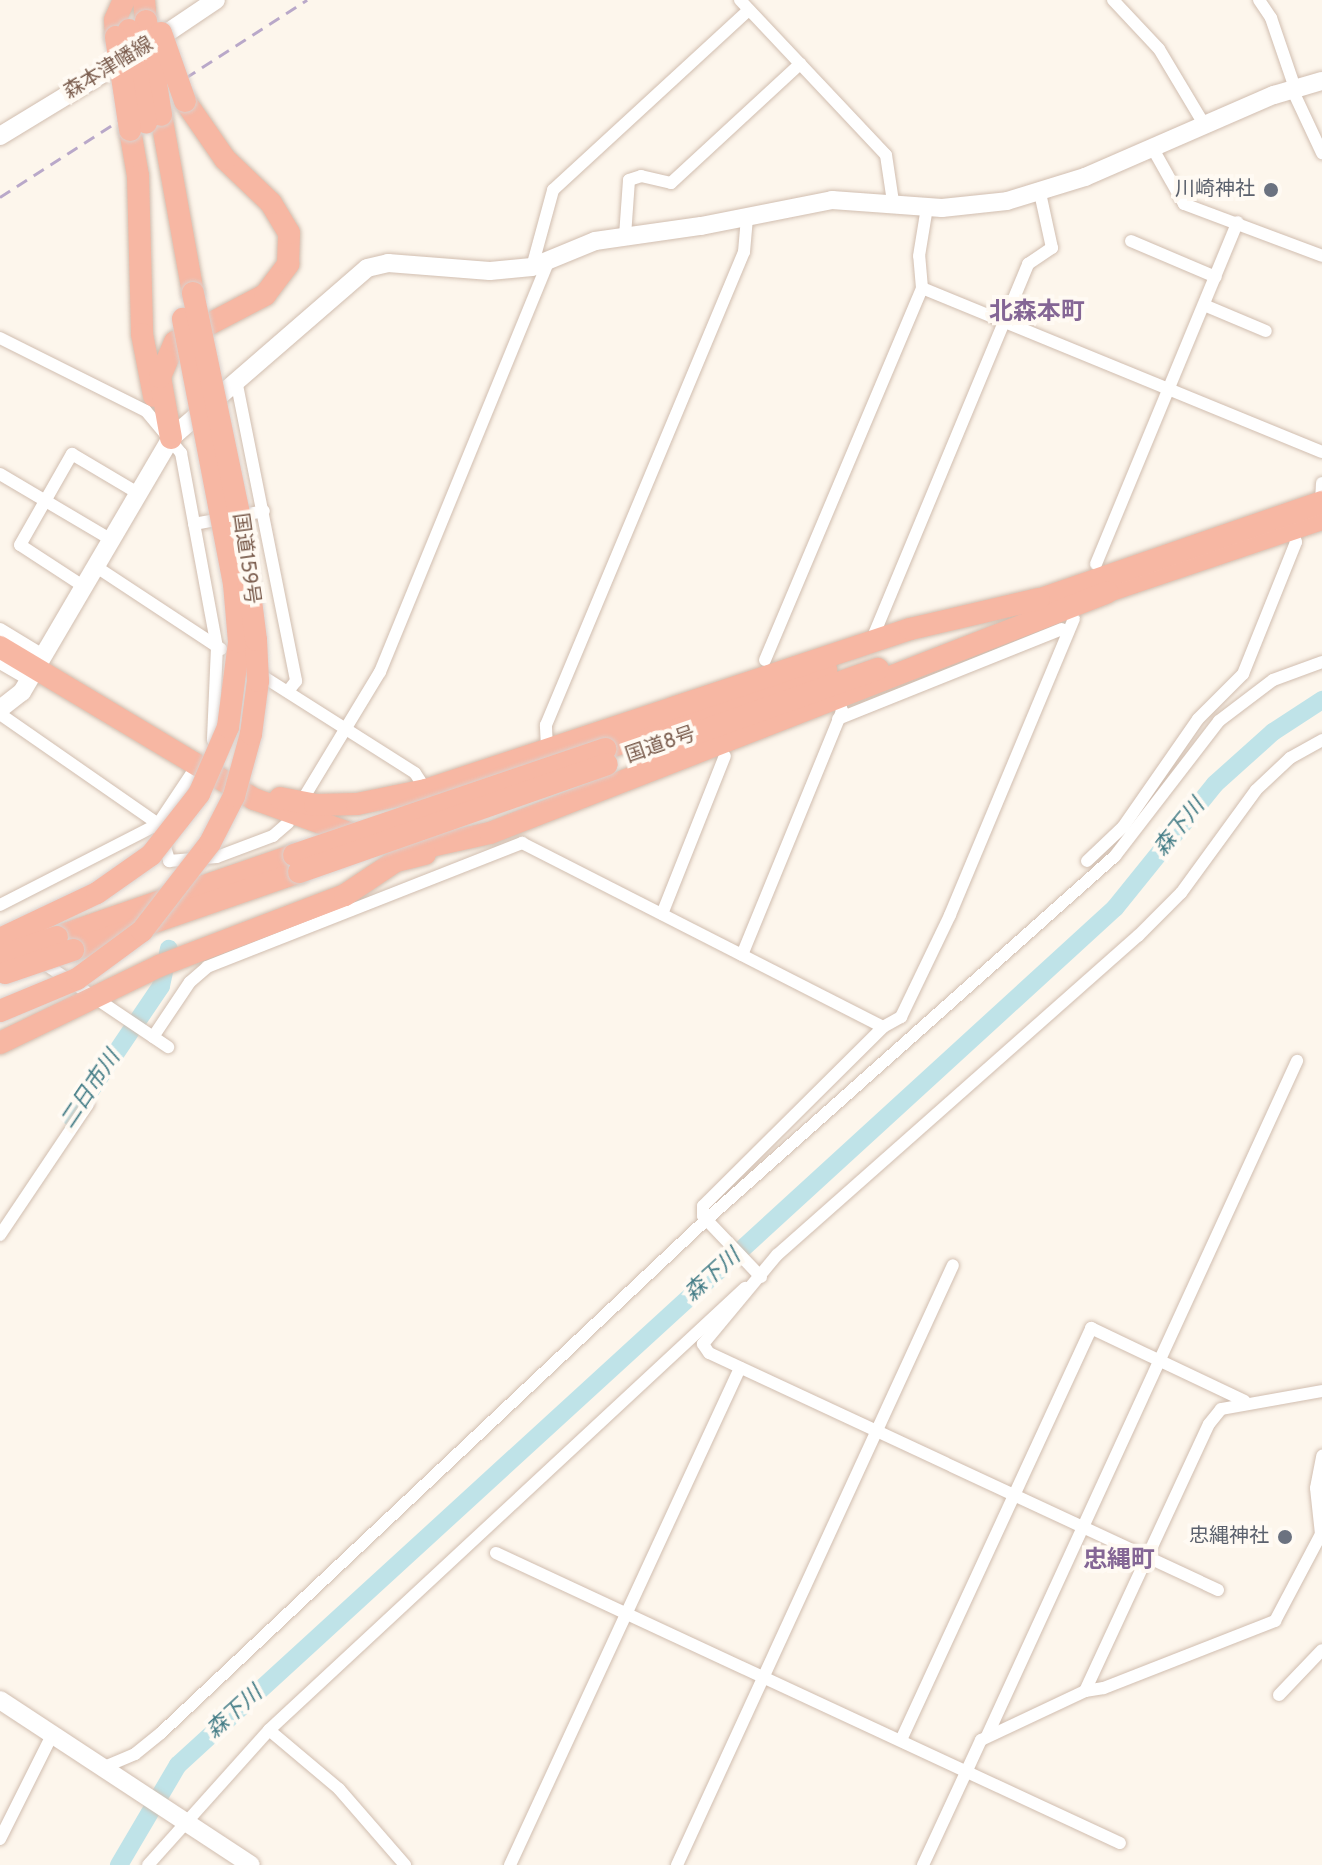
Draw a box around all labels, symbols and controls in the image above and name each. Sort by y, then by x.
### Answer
street label: 森本津幡線 [60,33,158,105]
place label: 川崎神社 [1175,178,1255,202]
marker: 川崎神社 [1262,181,1280,199]
district label: 北森本町 [989,300,1085,328]
street label: 国道159号 [227,512,263,606]
street label: 国道8号 [623,723,699,769]
water label: 森下川 [1149,794,1211,862]
water label: 二日市川 [55,1046,127,1134]
water label: 森下川 [680,1244,746,1308]
place label: 忠縄神社 [1189,1525,1269,1549]
marker: 忠縄神社 [1276,1528,1294,1546]
district label: 忠縄町 [1083,1548,1155,1576]
water label: 森下川 [202,1681,268,1745]

